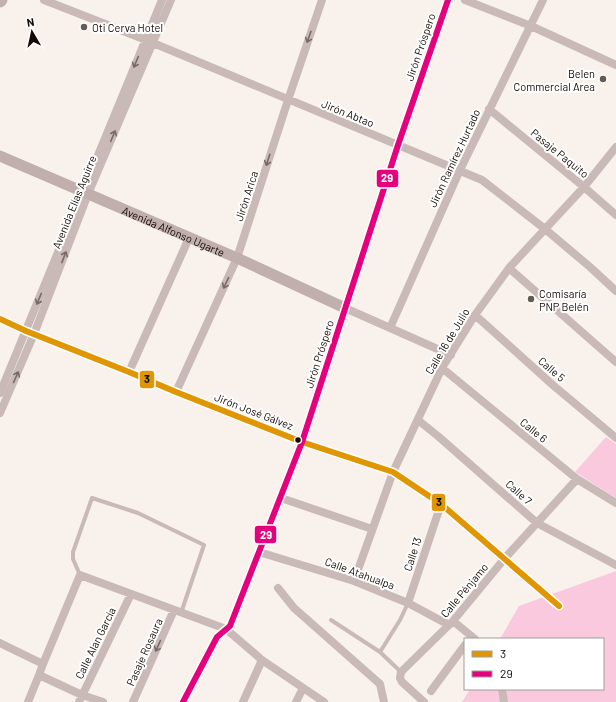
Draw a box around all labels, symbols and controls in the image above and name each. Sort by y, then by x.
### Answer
north arrow [12,12,52,52]
street label: Jirón Próspero [402,12,438,82]
text: N [26,15,35,29]
place label: Oti Cerva Hotel [92,21,163,34]
marker: Oti Cerva Hotel [79,22,89,32]
one-way arrow [305,31,313,43]
one-way arrow [132,55,140,67]
place label: Belen Commercial Area [513,67,595,93]
marker: Belen Commercial Area [598,74,608,84]
street label: Jirón Abtao [320,97,376,129]
street label: Jirón Ramírez Hurtado [426,107,482,209]
street label: Pasaje Paquito [529,126,591,180]
one-way arrow [110,131,118,143]
street label: Avenida Elías Aguirre [49,153,99,250]
one-way arrow [264,154,272,166]
street label: Jirón Arica [232,169,260,223]
line badge: 29 [376,169,399,188]
text: 29 [381,171,393,184]
street label: Avenida Alfonso Ugarte [120,203,227,259]
one-way arrow [61,251,69,263]
one-way arrow [222,277,229,289]
place label: Comisaría PNP Belén [539,287,589,313]
one-way arrow [34,292,42,304]
marker: Comisaría PNP Belén [526,294,536,304]
street label: Calle 16 de Julio [422,306,472,376]
street label: Jirón Próspero [302,318,336,390]
street label: Calle 5 [536,354,568,384]
line badge: 3 [139,370,155,389]
one-way arrow [12,372,20,384]
text: 3 [144,372,150,385]
street label: Jirón José Gálvez [213,390,295,432]
street label: Calle 6 [518,415,550,445]
unlabelled marker [293,435,303,445]
street label: Calle 7 [503,477,535,507]
line badge: 3 [431,493,446,512]
text: 3 [436,495,442,508]
line badge: 29 [254,525,277,544]
text: 29 [260,528,272,541]
street label: Calle 13 [400,535,424,573]
street label: Calle Atahualpa [323,554,397,592]
street label: Calle Pénjamo [438,560,490,620]
street label: Calle Alan García [72,605,118,681]
street label: Pasaje Rosaura [123,616,165,688]
legend [464,638,604,690]
one-way arrow [154,640,161,652]
text: 3 [500,646,506,660]
text: 29 [500,666,513,680]

